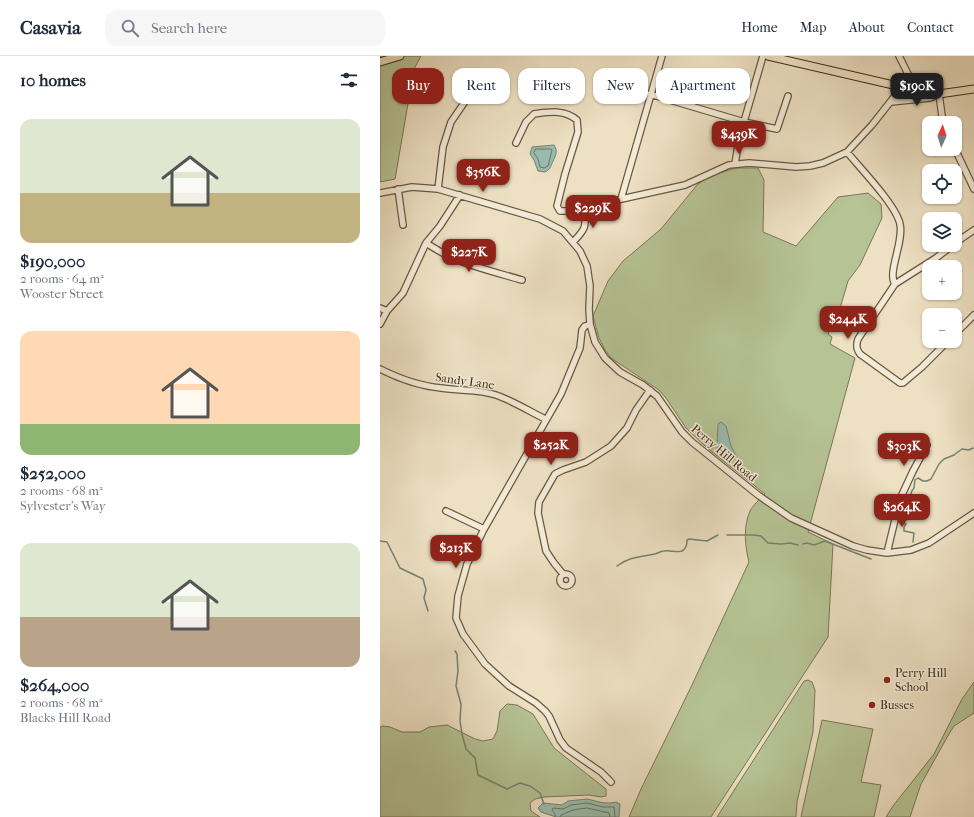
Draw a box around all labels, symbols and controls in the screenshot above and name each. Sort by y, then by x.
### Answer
search box [105,10,385,46]
text: Casavia [20,17,81,39]
icon: search [119,17,141,39]
text: Search here [151,19,227,37]
text: Home [741,19,778,36]
text: Map [800,19,827,36]
text: About [849,19,885,36]
text: Contact [907,19,954,36]
chip: Buy [392,68,444,104]
chip: Rent [452,68,510,104]
chip: Filters [518,68,585,104]
chip: New [593,68,648,104]
chip: Apartment [656,68,750,104]
icon: filters [338,69,360,91]
text: 10 homes [20,70,86,90]
pin: $190K [889,73,945,107]
text: $190K [899,78,935,93]
north arrow [922,116,962,156]
map controls [922,116,962,348]
pin: $439K [711,121,767,155]
text: $439K [721,126,757,141]
icon: home [154,145,226,217]
pin: $356K [455,159,511,193]
text: $356K [466,164,500,179]
button: locate [922,164,962,204]
pin: $229K [565,195,621,229]
text: $229K [575,200,611,215]
button: layers [922,212,962,252]
pin: $227K [441,239,497,273]
text: $227K [451,244,487,259]
text: $190,000 [20,251,85,271]
button: + [922,260,962,300]
text: 2 rooms · 64 m² [20,271,104,286]
text: Wooster Street [20,286,104,301]
pin: $244K [820,306,876,340]
button: − [922,308,962,348]
text: $244K [829,311,867,326]
icon: home [154,357,226,429]
street label: Sandy Lane [434,370,496,392]
street label: Perry Hill Road [688,422,760,485]
pin: $252K [523,432,579,466]
pin: $303K [876,433,932,467]
text: $252K [533,437,569,452]
text: $303K [887,438,921,453]
text: $252,000 [20,463,86,483]
text: 2 rooms · 68 m² [20,483,103,498]
pin: $264K [874,494,930,528]
text: Sylvester's Way [20,498,106,513]
text: $264K [883,499,921,514]
pin: $213K [428,535,484,569]
text: $213K [439,540,473,555]
icon: home [154,569,226,641]
place label: Perry Hill School [895,666,947,694]
text: $264,000 [20,675,89,695]
marker: Perry Hill School [882,675,892,685]
text: 2 rooms · 68 m² [20,695,103,710]
place label: Busses [880,698,914,712]
marker: Busses [867,700,877,710]
text: Blacks Hill Road [20,710,111,725]

